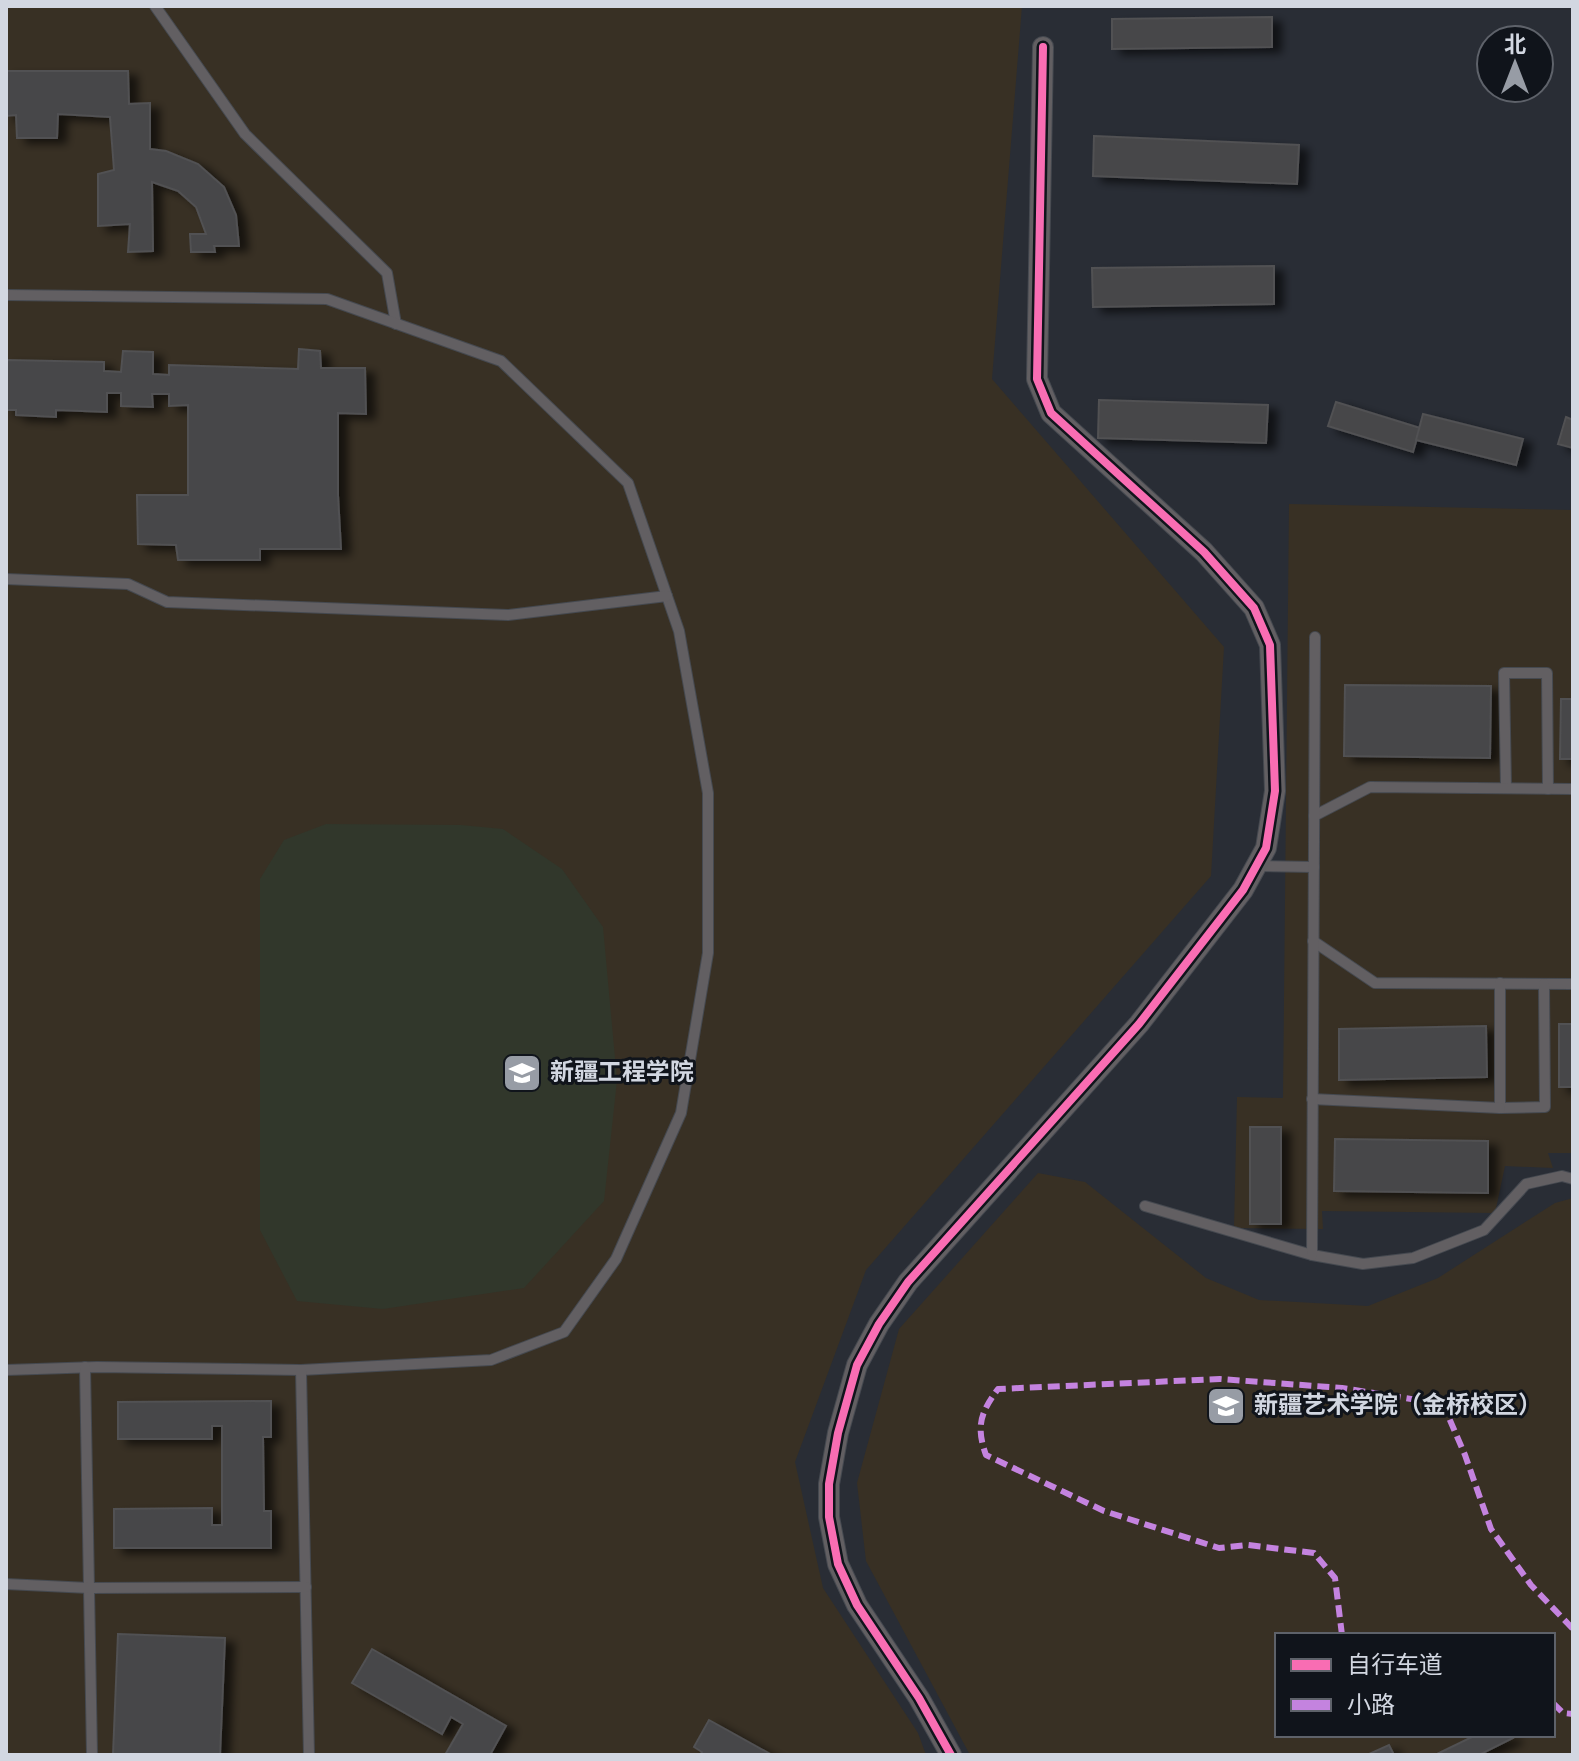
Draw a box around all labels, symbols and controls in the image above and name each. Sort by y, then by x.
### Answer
north arrow [1475,24,1555,104]
text: 北 [1504,29,1526,62]
school or university icon: 新疆工程学院 [501,1052,543,1094]
place label: 新疆工程学院 [550,1055,694,1091]
school or university icon: 新疆艺术学院（金桥校区） [1205,1385,1247,1427]
place label: 新疆艺术学院（金桥校区） [1254,1388,1542,1424]
legend [1275,1633,1555,1737]
text: 自行车道 [1347,1648,1443,1684]
text: 小路 [1347,1688,1395,1724]

